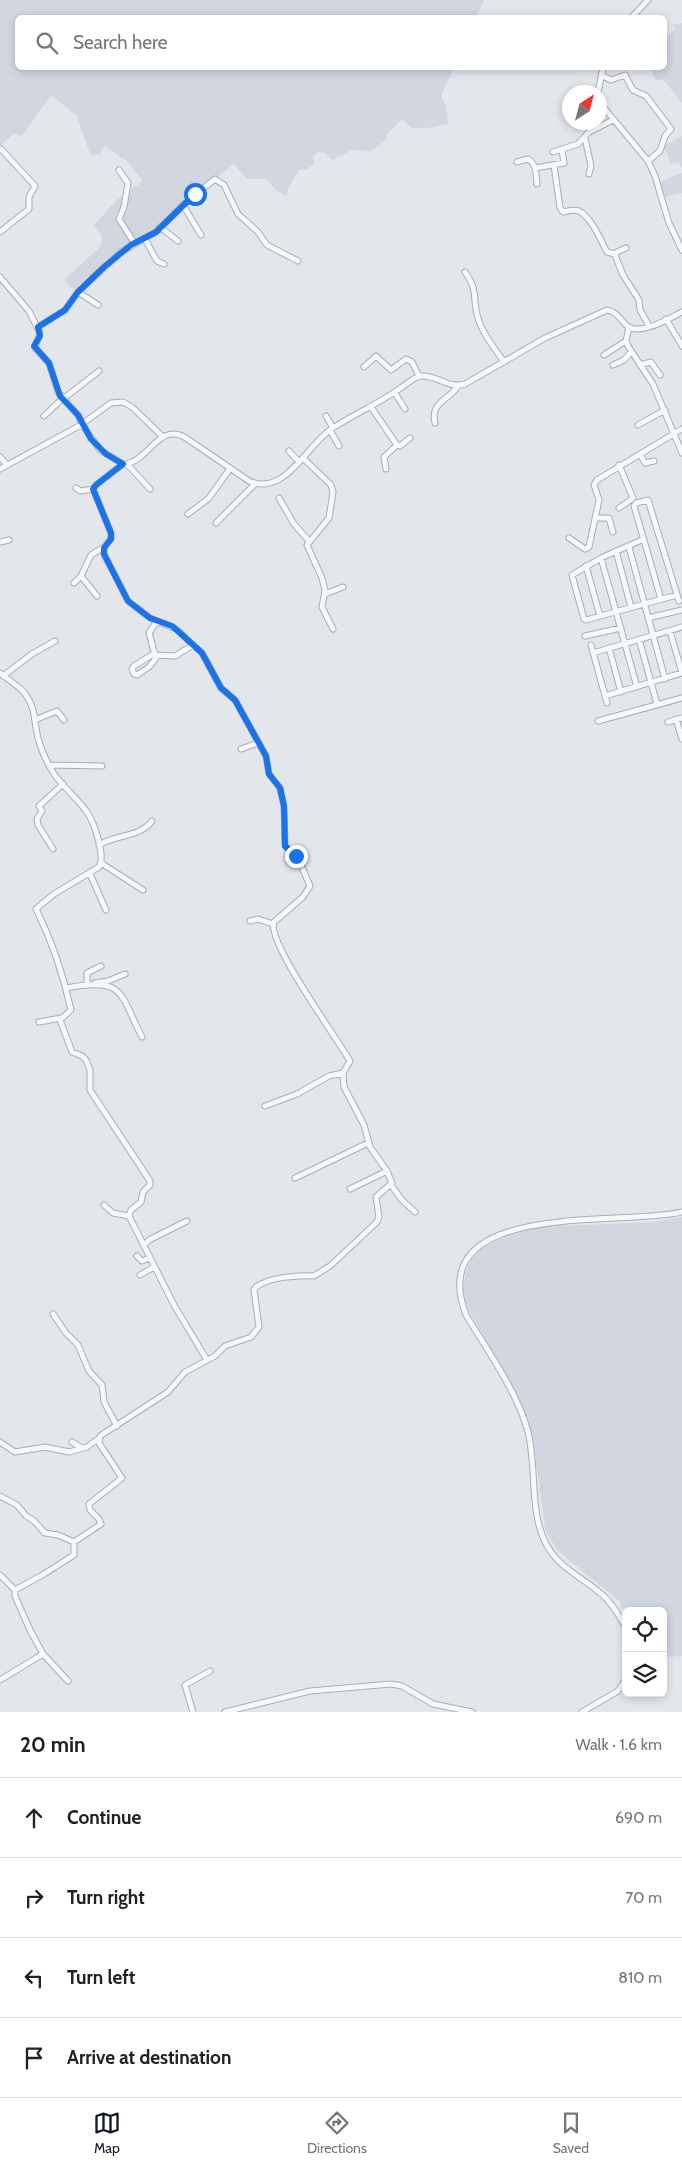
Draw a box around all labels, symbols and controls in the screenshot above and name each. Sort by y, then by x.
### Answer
search box [15,15,667,70]
icon: search [33,29,61,57]
text: Search here [73,31,167,54]
north arrow [562,85,607,130]
route start [184,183,207,206]
route end [285,845,308,868]
map controls [622,1607,667,1697]
button: locate [622,1607,667,1652]
button: layers [622,1652,667,1697]
text: 20 min [20,1732,86,1757]
text: Walk · 1.6 km [575,1735,662,1754]
icon: ahead [20,1804,48,1832]
text: Continue [67,1806,141,1829]
text: 690 m [615,1808,662,1827]
icon: right [20,1884,48,1912]
text: Turn right [67,1886,145,1909]
text: 70 m [625,1888,662,1907]
icon: left [20,1964,48,1992]
text: Turn left [67,1966,135,1989]
text: 810 m [618,1968,662,1987]
icon: arrive [20,2044,48,2072]
text: Arrive at destination [67,2046,231,2069]
tab: Map [93,2109,121,2157]
tab: Directions [307,2109,367,2157]
tab: Saved [553,2109,589,2157]

